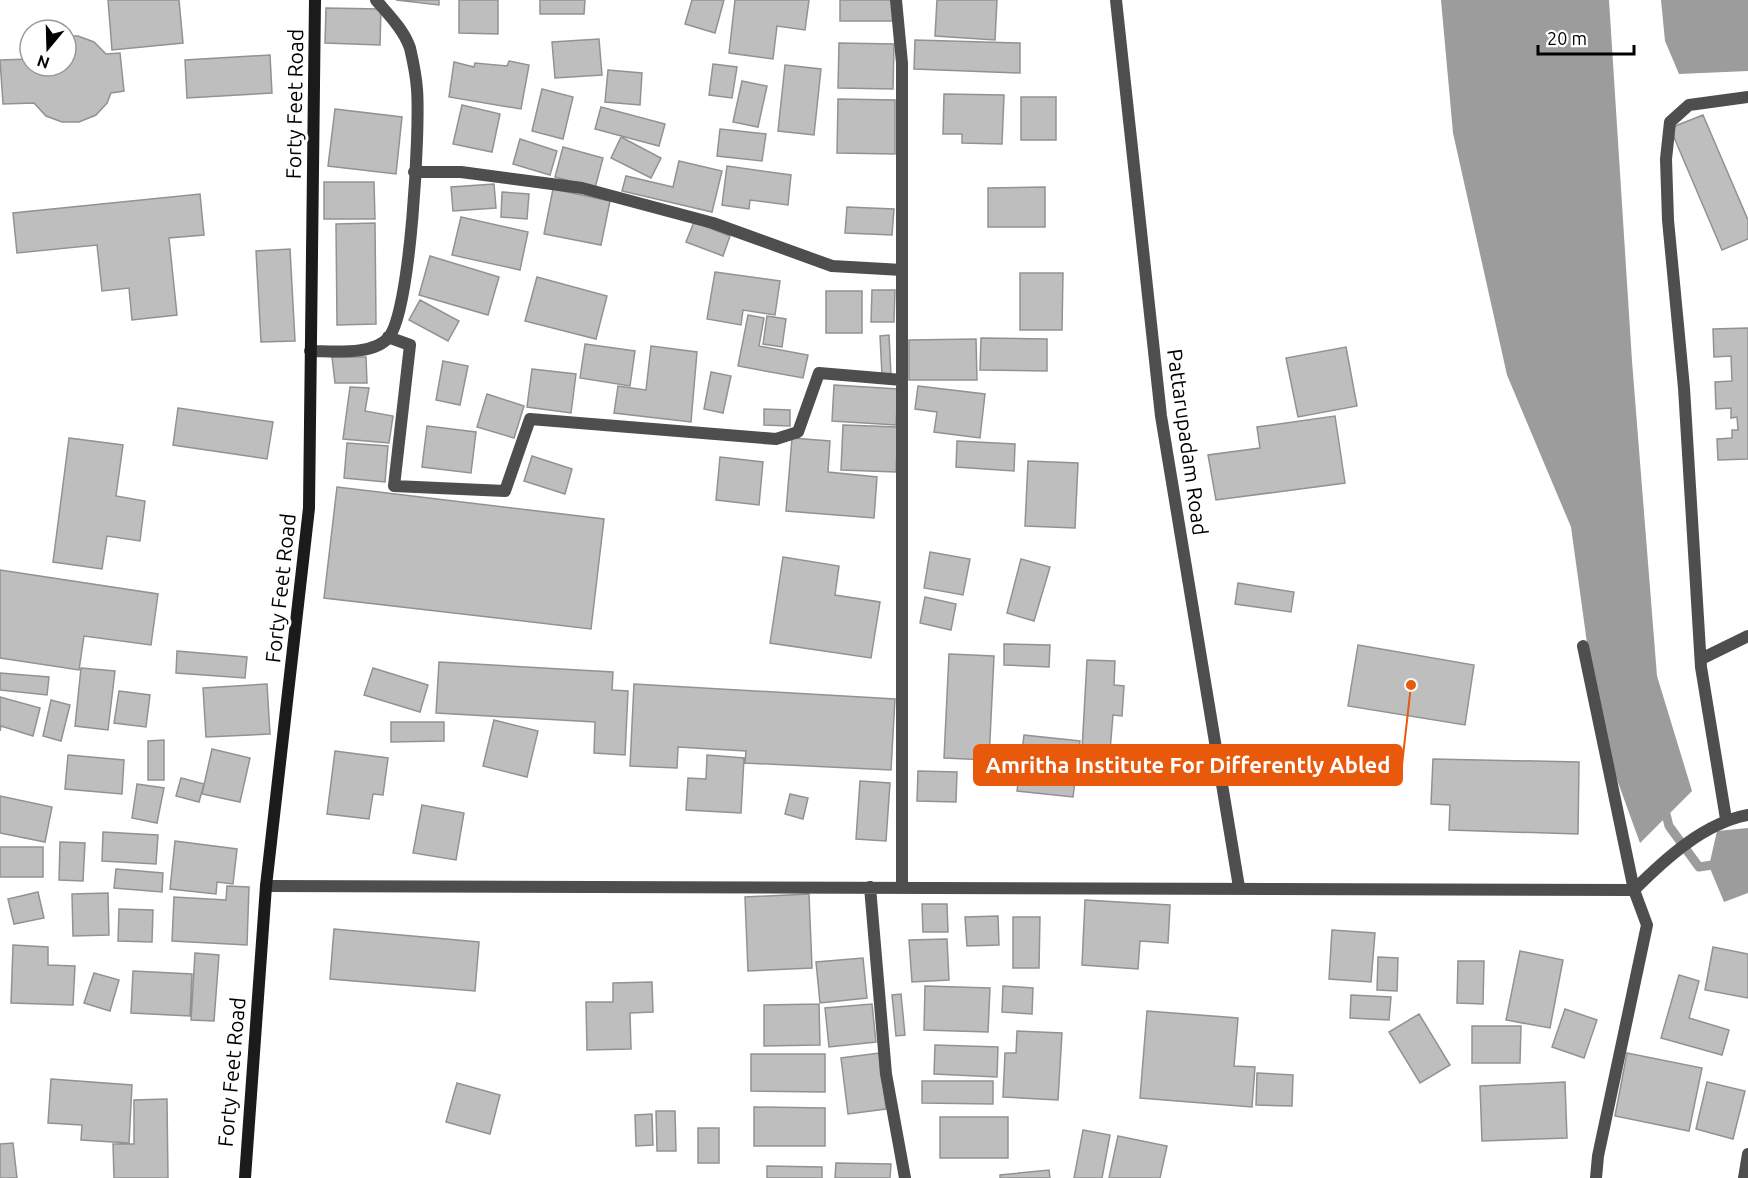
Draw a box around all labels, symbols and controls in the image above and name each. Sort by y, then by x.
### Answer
north arrow [18,18,78,78]
scale bar [1538,18,1634,56]
text: 20 m [1547,28,1587,48]
street label: Forty Feet Road [281,29,307,179]
text: N [35,52,52,73]
street label: Pattarupadam Road [1163,347,1213,537]
street label: Forty Feet Road [260,512,300,664]
callout: Amritha Institute For Differently Abled [974,745,1402,785]
text: Amritha Institute For Differently Abled [986,752,1390,777]
street label: Forty Feet Road [213,996,249,1148]

